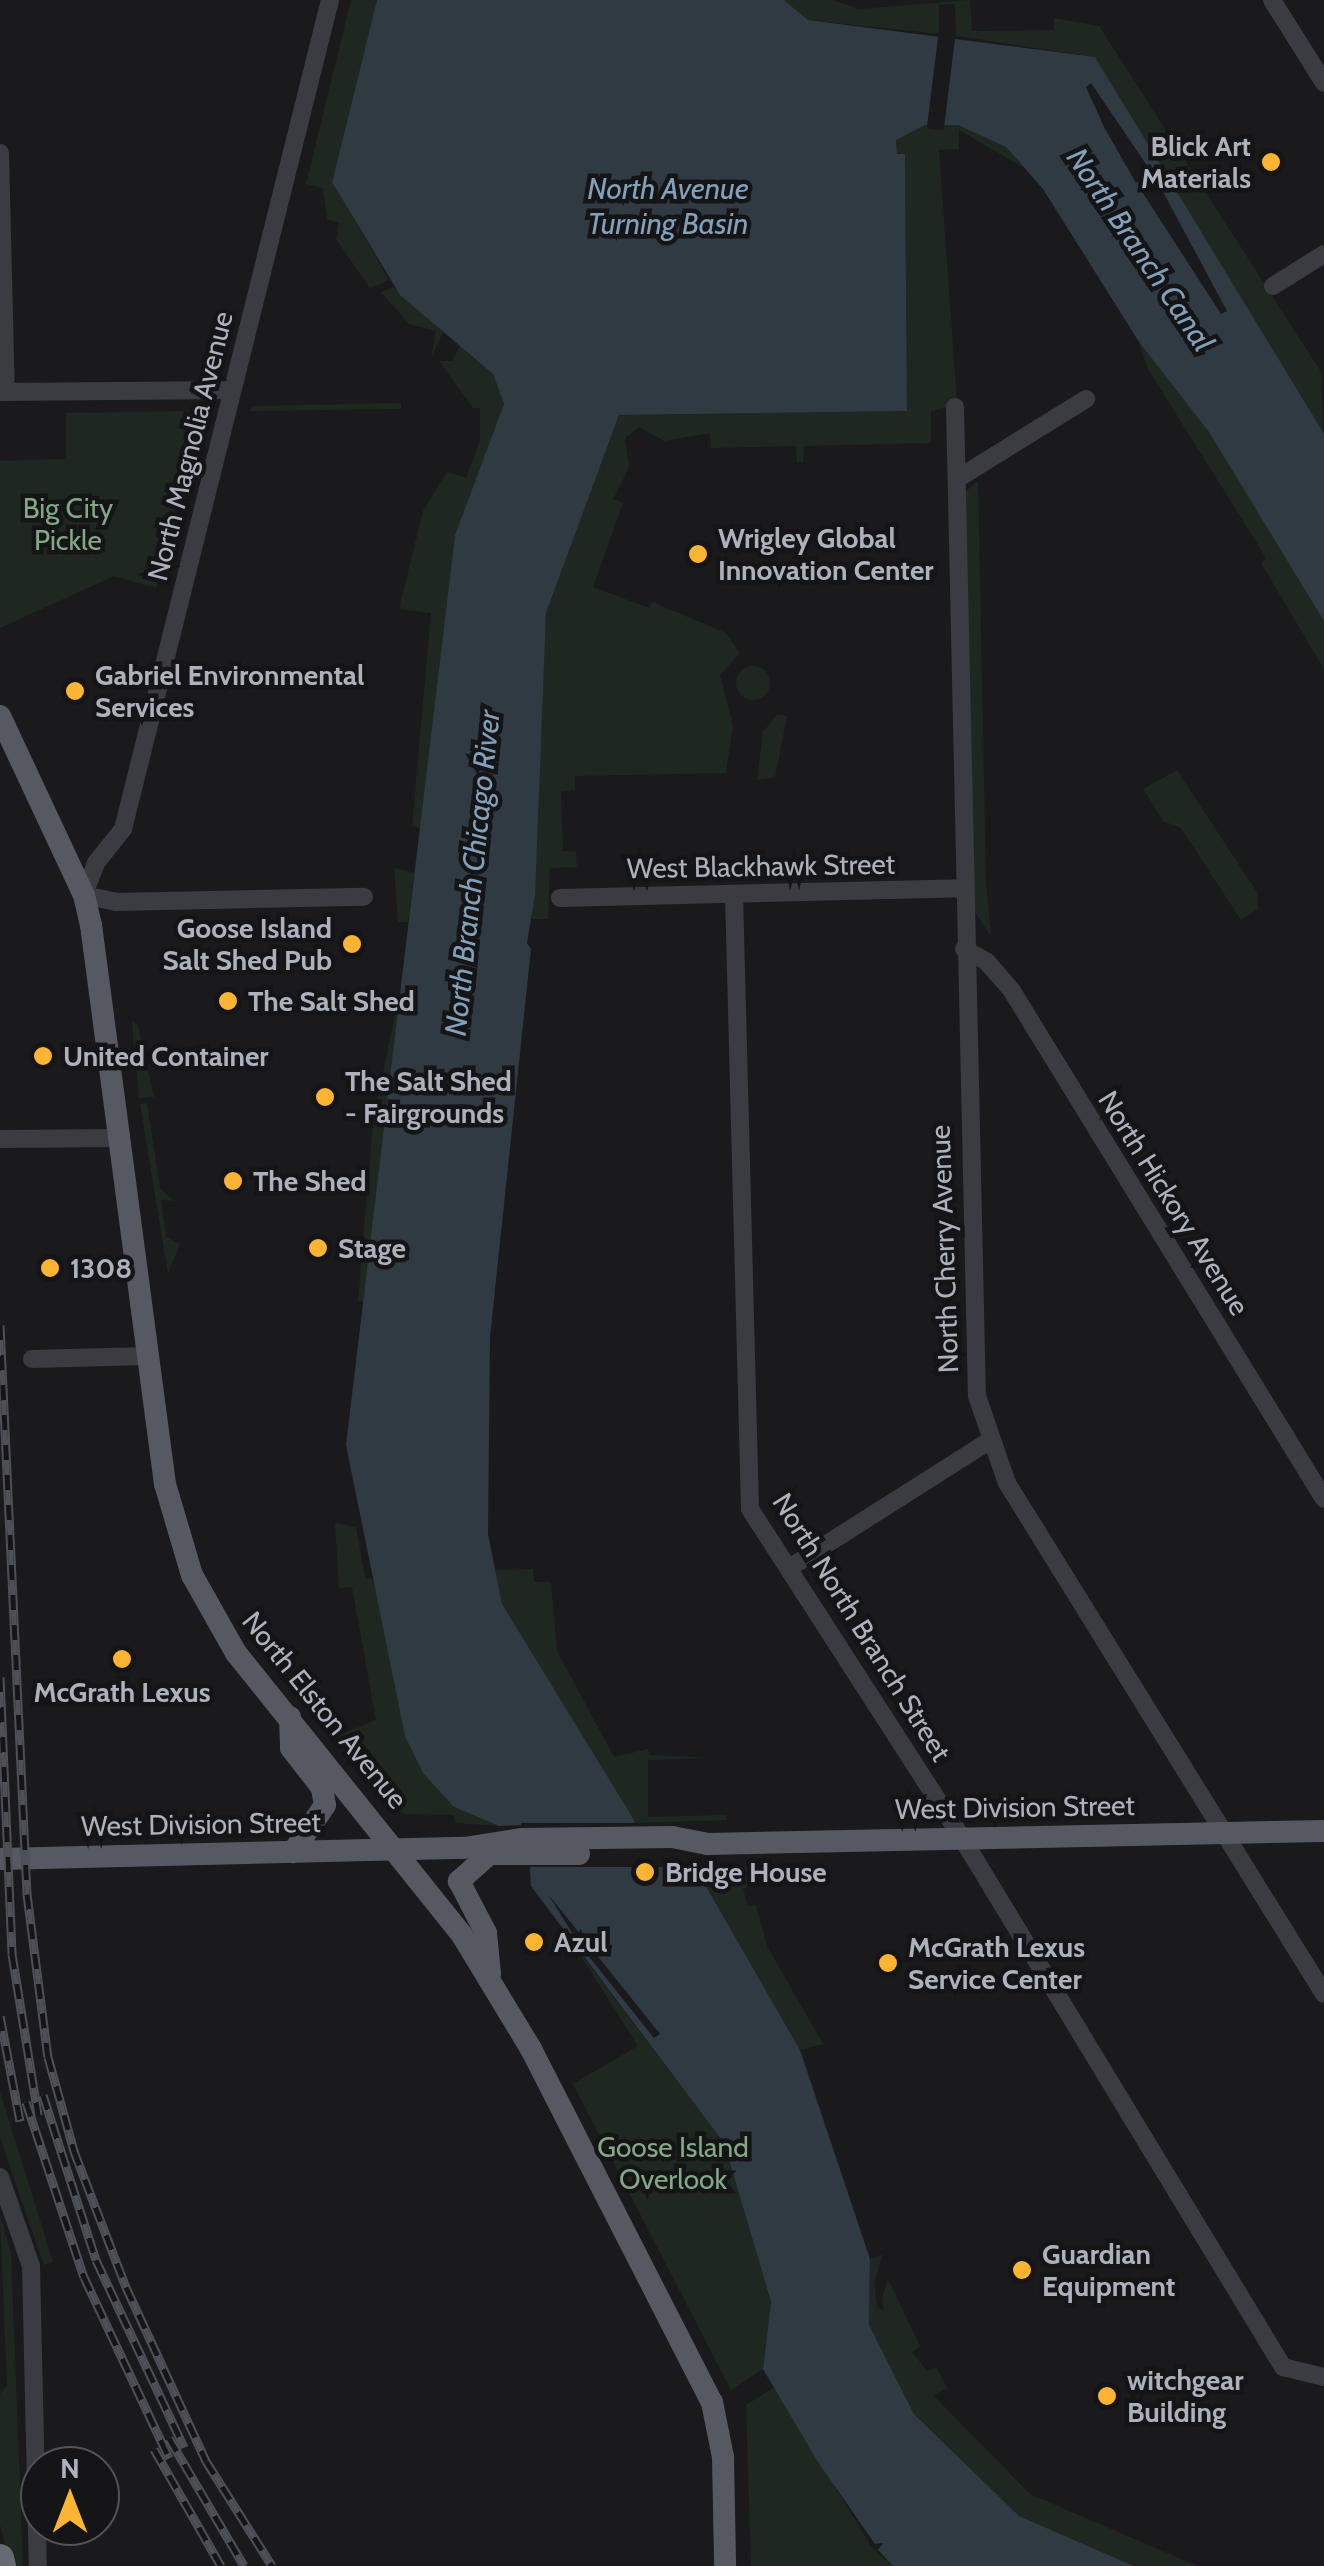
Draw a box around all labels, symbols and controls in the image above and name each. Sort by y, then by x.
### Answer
place label: Blick Art Materials [1141,129,1251,195]
water label: North Branch Canal [1059,142,1221,358]
marker: Blick Art Materials [1260,151,1282,173]
water label: North Avenue Turning Basin [587,171,749,242]
street label: North Magnolia Avenue [140,308,240,584]
park label: Big City Pickle [23,491,113,557]
place label: Wrigley Global Innovation Center [718,521,934,587]
marker: Wrigley Global Innovation Center [687,543,709,565]
place label: Gabriel Environmental Services [95,658,364,724]
marker: Gabriel Environmental Services [64,680,86,702]
water label: North Branch Chicago River [438,708,508,1038]
street label: West Blackhawk Street [627,847,895,885]
place label: Goose Island Salt Shed Pub [162,911,332,977]
marker: Goose Island Salt Shed Pub [341,933,363,955]
place label: The Salt Shed [248,984,415,1018]
marker: The Salt Shed [217,990,239,1012]
place label: United Container [63,1039,269,1073]
marker: United Container [32,1045,54,1067]
place label: The Salt Shed - Fairgrounds [345,1064,512,1130]
street label: North Hickory Avenue [1091,1085,1257,1321]
marker: The Salt Shed - Fairgrounds [314,1086,336,1108]
street label: North Cherry Avenue [923,1124,965,1374]
place label: The Shed [253,1164,366,1198]
marker: The Shed [222,1170,244,1192]
place label: Stage [338,1231,406,1265]
marker: Stage [307,1237,329,1259]
place label: 1308 [70,1251,132,1285]
marker: 1308 [39,1257,61,1279]
street label: North North Branch Street [766,1487,958,1767]
street label: North Elston Avenue [235,1605,415,1815]
marker: McGrath Lexus [111,1648,133,1670]
place label: McGrath Lexus [33,1675,211,1709]
street label: West Division Street [895,1788,1135,1826]
street label: West Division Street [81,1805,321,1843]
place label: Bridge House [665,1855,827,1889]
marker: Bridge House [634,1861,656,1883]
place label: Azul [554,1925,608,1959]
place label: McGrath Lexus Service Center [908,1930,1085,1996]
marker: Azul [523,1931,545,1953]
marker: McGrath Lexus Service Center [877,1952,899,1974]
park label: Goose Island Overlook [597,2130,749,2196]
place label: Guardian Equipment [1042,2237,1176,2303]
marker: Guardian Equipment [1011,2259,1033,2281]
place label: witchgear Building [1127,2363,1243,2429]
marker: witchgear Building [1096,2385,1118,2407]
north arrow [20,2446,120,2546]
text: N [60,2451,80,2485]

